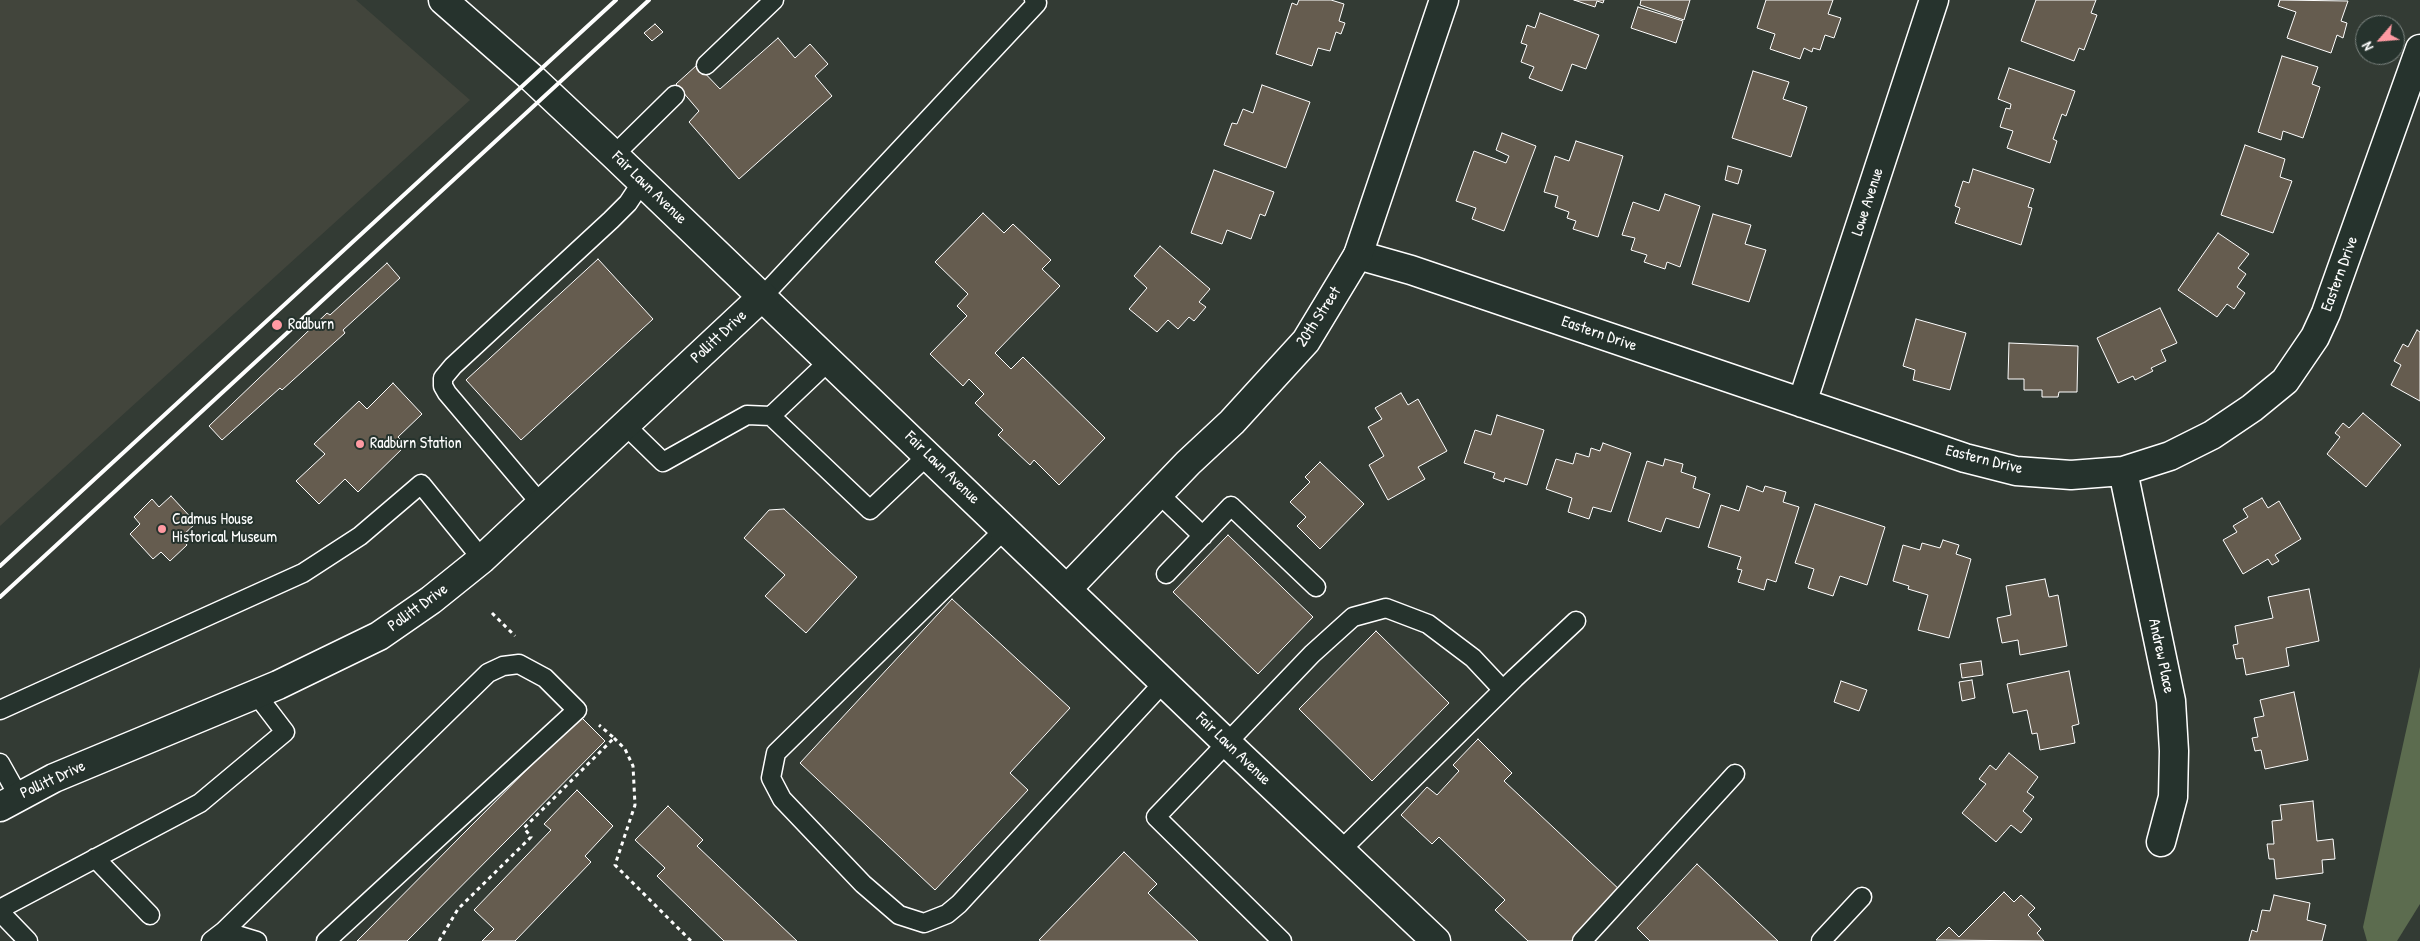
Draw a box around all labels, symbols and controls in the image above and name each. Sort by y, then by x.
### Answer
north arrow [2355,15,2405,65]
text: N [2357,39,2377,54]
street label: Fair Lawn Avenue [608,147,690,229]
street label: Lowe Avenue [1848,166,1888,238]
street label: Eastern Drive [2318,234,2362,314]
street label: 20th Street [1292,283,1346,351]
street label: Pollitt Drive [687,306,751,368]
street label: Eastern Drive [1559,312,1639,356]
place label: Radburn [288,315,334,335]
marker: Radburn [270,318,284,332]
street label: Fair Lawn Avenue [901,427,983,509]
place label: Radburn Station [370,434,462,454]
marker: Radburn Station [354,438,366,450]
street label: Eastern Drive [1944,441,2024,479]
place label: Cadmus House Historical Museum [172,510,277,548]
marker: Cadmus House Historical Museum [156,523,168,535]
street label: Pollitt Drive [384,580,452,636]
street label: Andrew Place [2144,617,2178,695]
street label: Fair Lawn Avenue [1192,708,1274,790]
street label: Pollitt Drive [17,757,89,803]

